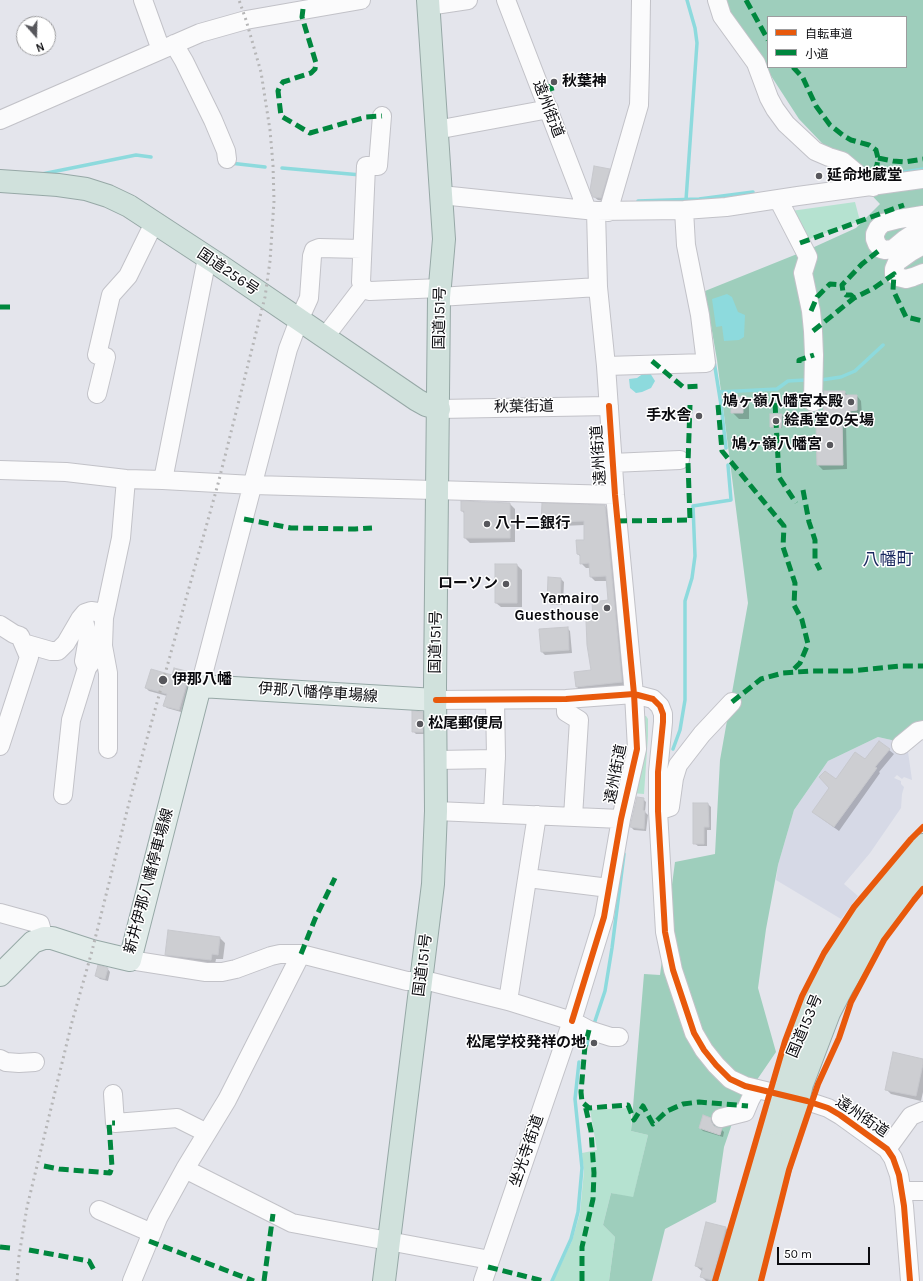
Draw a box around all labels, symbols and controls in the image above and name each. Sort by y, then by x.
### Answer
north arrow [16,16,56,56]
legend [767,16,907,68]
text: 自転車道 [805,27,853,41]
text: N [34,39,46,54]
text: 小道 [805,47,829,61]
place label: 秋葉神 [562,73,607,91]
marker: 秋葉神 [549,77,559,87]
street label: 遠州街道 [529,78,567,140]
place label: 延命地蔵堂 [827,167,902,185]
marker: 延命地蔵堂 [814,171,824,181]
street label: 国道256号 [194,245,262,299]
street label: 国道151号 [430,286,450,350]
place label: 鳩ヶ嶺八幡宮本殿 [723,393,843,411]
street label: 秋葉街道 [494,397,554,417]
marker: 鳩ヶ嶺八幡宮本殿 [846,397,856,407]
place label: 手水舎 [646,407,691,425]
marker: 手水舎 [694,411,704,421]
place label: 絵禹堂の矢場 [784,412,874,430]
marker: 絵禹堂の矢場 [771,416,781,426]
street label: 遠州街道 [588,424,610,486]
place label: 鳩ヶ嶺八幡宮 [732,436,822,454]
marker: 鳩ヶ嶺八幡宮 [825,440,835,450]
place label: 八十二銀行 [495,515,570,533]
marker: 八十二銀行 [482,519,492,529]
district label: 八幡町 [863,550,913,570]
place label: ローソン [438,575,498,593]
marker: ローソン [501,579,511,589]
place label: Yamairo Guesthouse [515,590,599,625]
marker: Yamairo Guesthouse [602,603,612,613]
street label: 国道151号 [426,610,446,674]
place label: 伊那八幡 [172,671,232,689]
marker: 伊那八幡 [157,674,169,686]
street label: 伊那八幡停車場線 [258,680,378,706]
place label: 松尾郵便局 [428,715,503,733]
marker: 松尾郵便局 [415,719,425,729]
street label: 遠州街道 [601,743,631,805]
street label: 新井伊那八幡停車場線 [121,806,177,956]
street label: 国道151号 [410,932,436,998]
street label: 国道153号 [784,992,826,1060]
place label: 松尾学校発祥の地 [466,1034,586,1052]
marker: 松尾学校発祥の地 [589,1038,599,1048]
street label: 遠州街道 [832,1093,892,1141]
street label: 坐光寺街道 [506,1113,548,1189]
scale bar [779,1239,872,1265]
text: 50 m [784,1247,812,1261]

